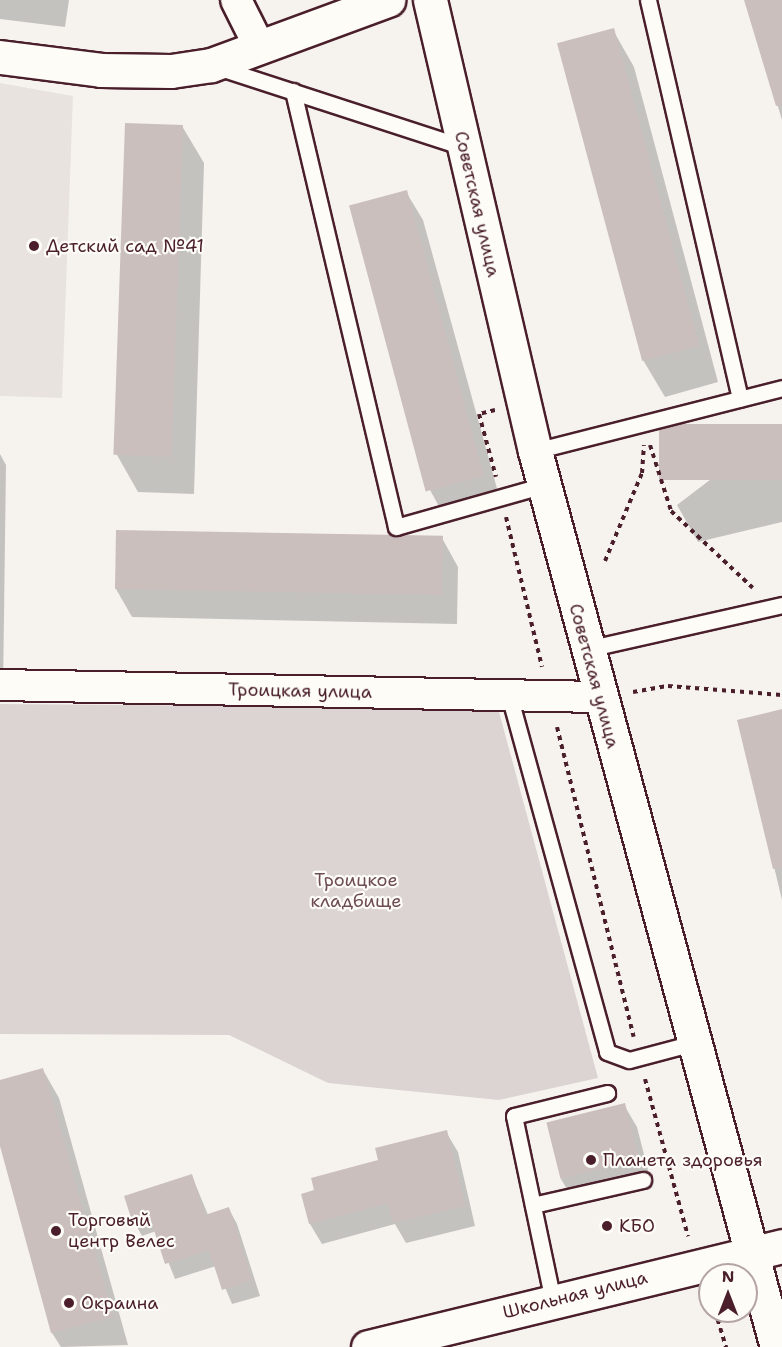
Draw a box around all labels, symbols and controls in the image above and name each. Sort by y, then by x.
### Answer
street label: Советская улица [450,129,504,279]
place label: Детский сад №41 [46,235,204,257]
marker: Детский сад №41 [27,239,41,253]
street label: Советская улица [564,601,624,751]
street label: Троицкая улица [228,679,372,703]
park label: Троицкое кладбище [310,870,402,912]
place label: Планета здоровья [603,1149,763,1171]
marker: Планета здоровья [584,1153,598,1167]
place label: Торговый центр Велес [68,1210,175,1252]
place label: КБО [619,1215,655,1237]
marker: КБО [600,1219,614,1233]
marker: Торговый центр Велес [49,1224,63,1238]
north arrow [698,1263,758,1323]
text: N [722,1266,734,1287]
street label: Школьная улица [501,1267,649,1323]
place label: Окраина [81,1292,158,1314]
marker: Окраина [62,1296,76,1310]

